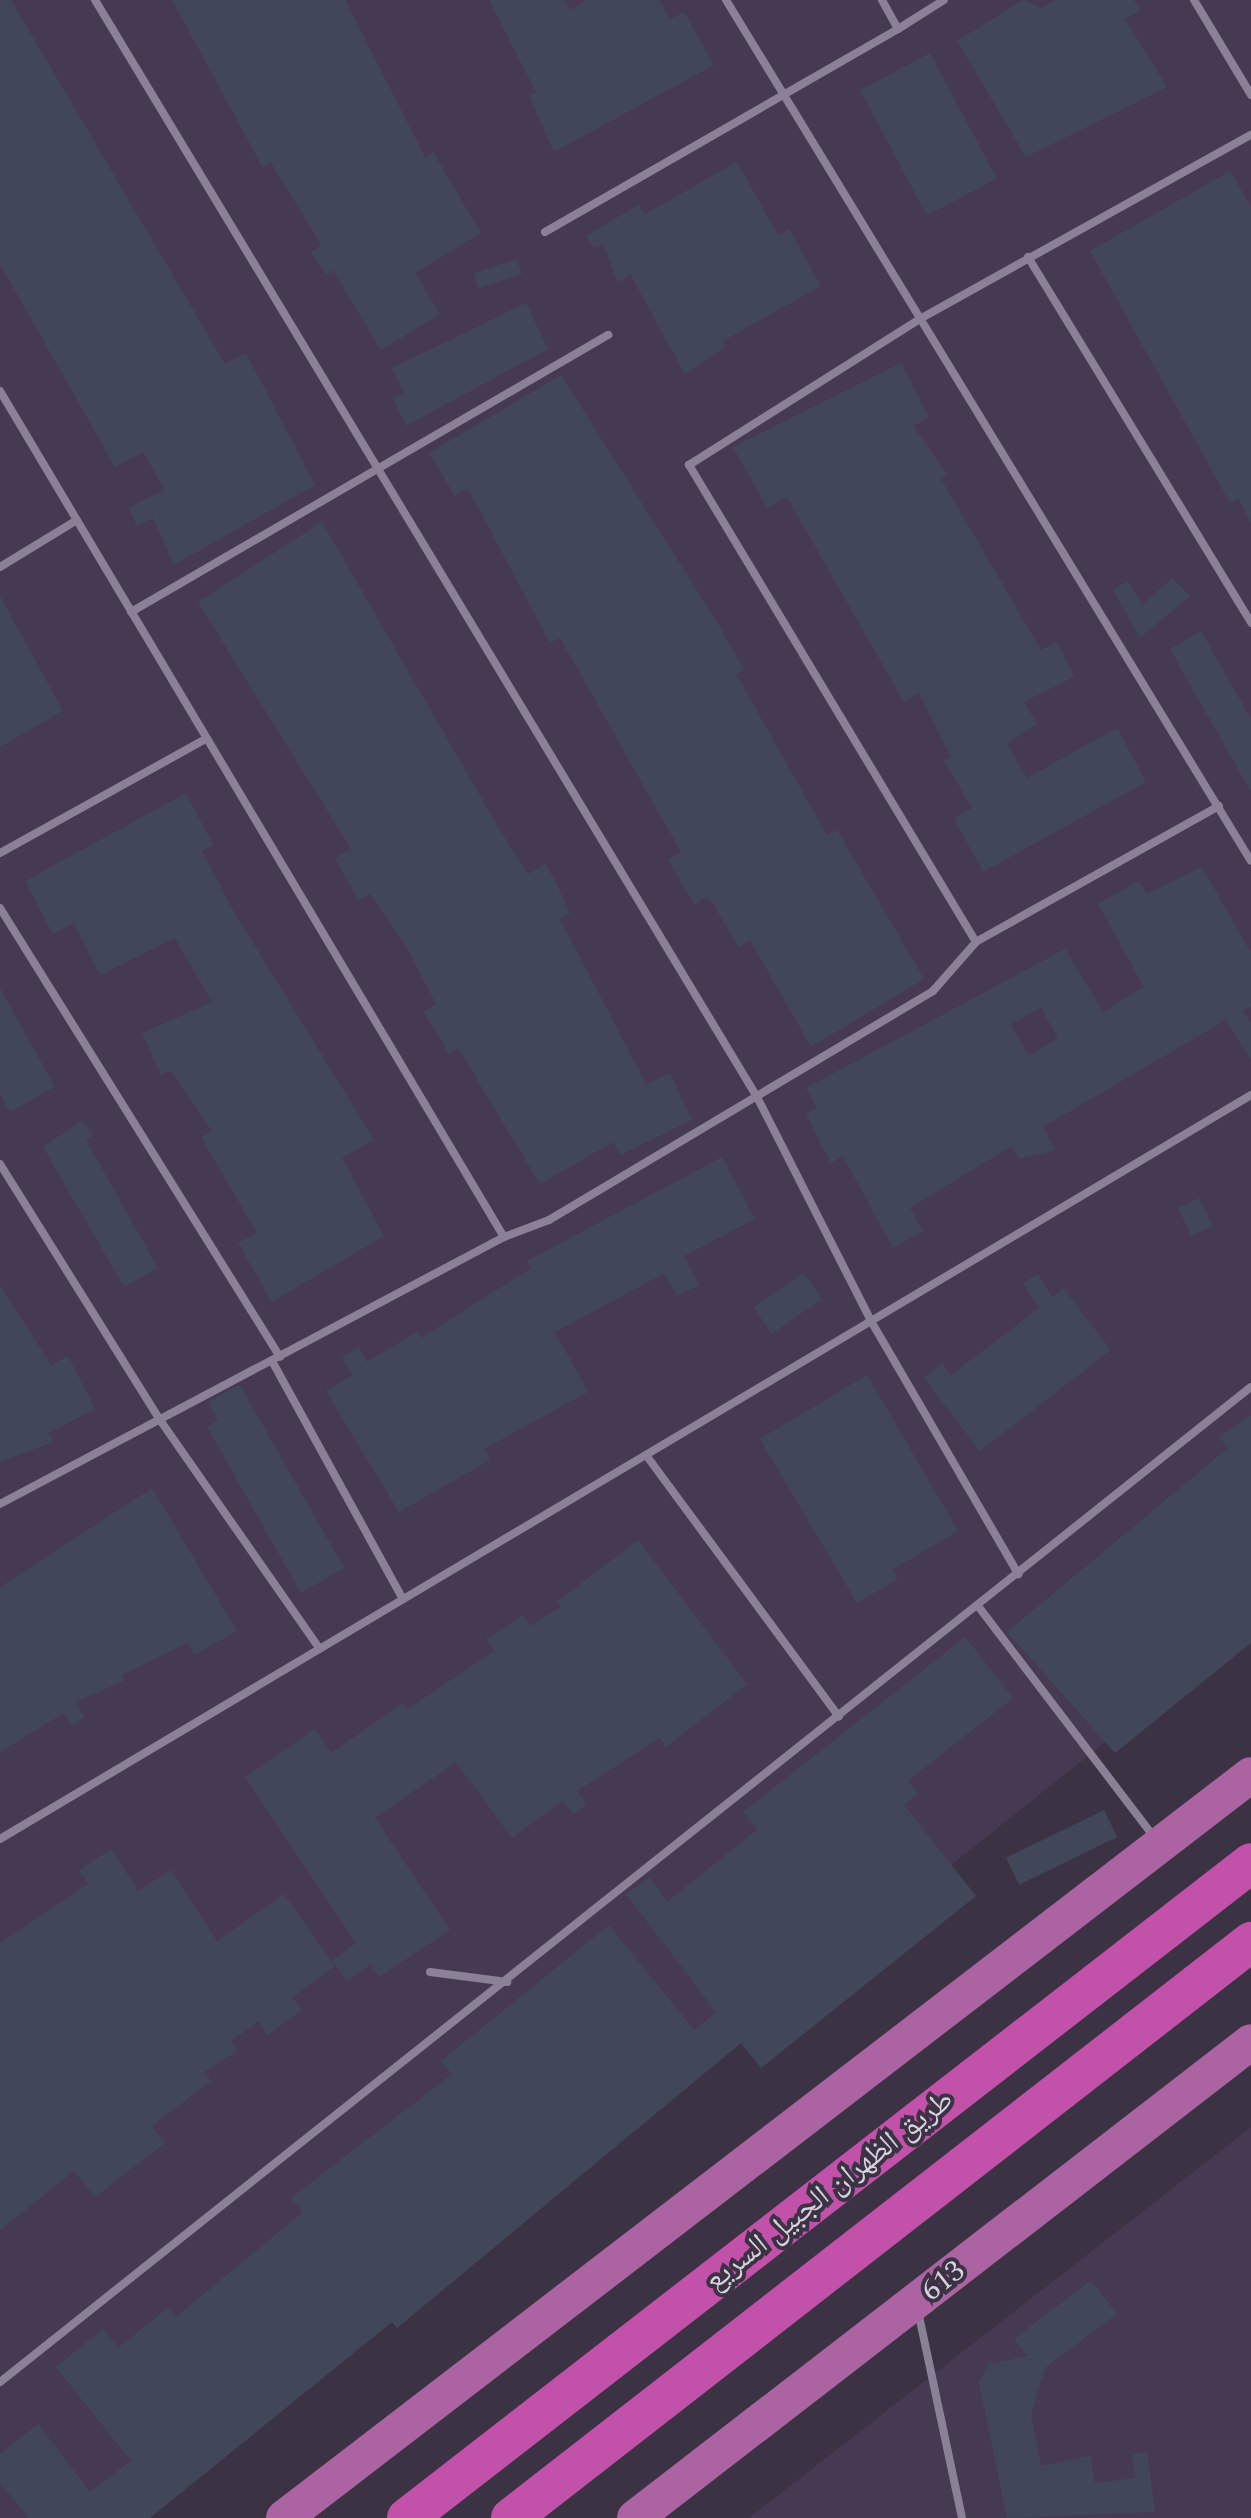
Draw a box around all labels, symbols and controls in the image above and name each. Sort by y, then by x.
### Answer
street label: طريق الظهران الجبيل السريع [698,2082,960,2298]
street label: 613 [914,2253,972,2309]

